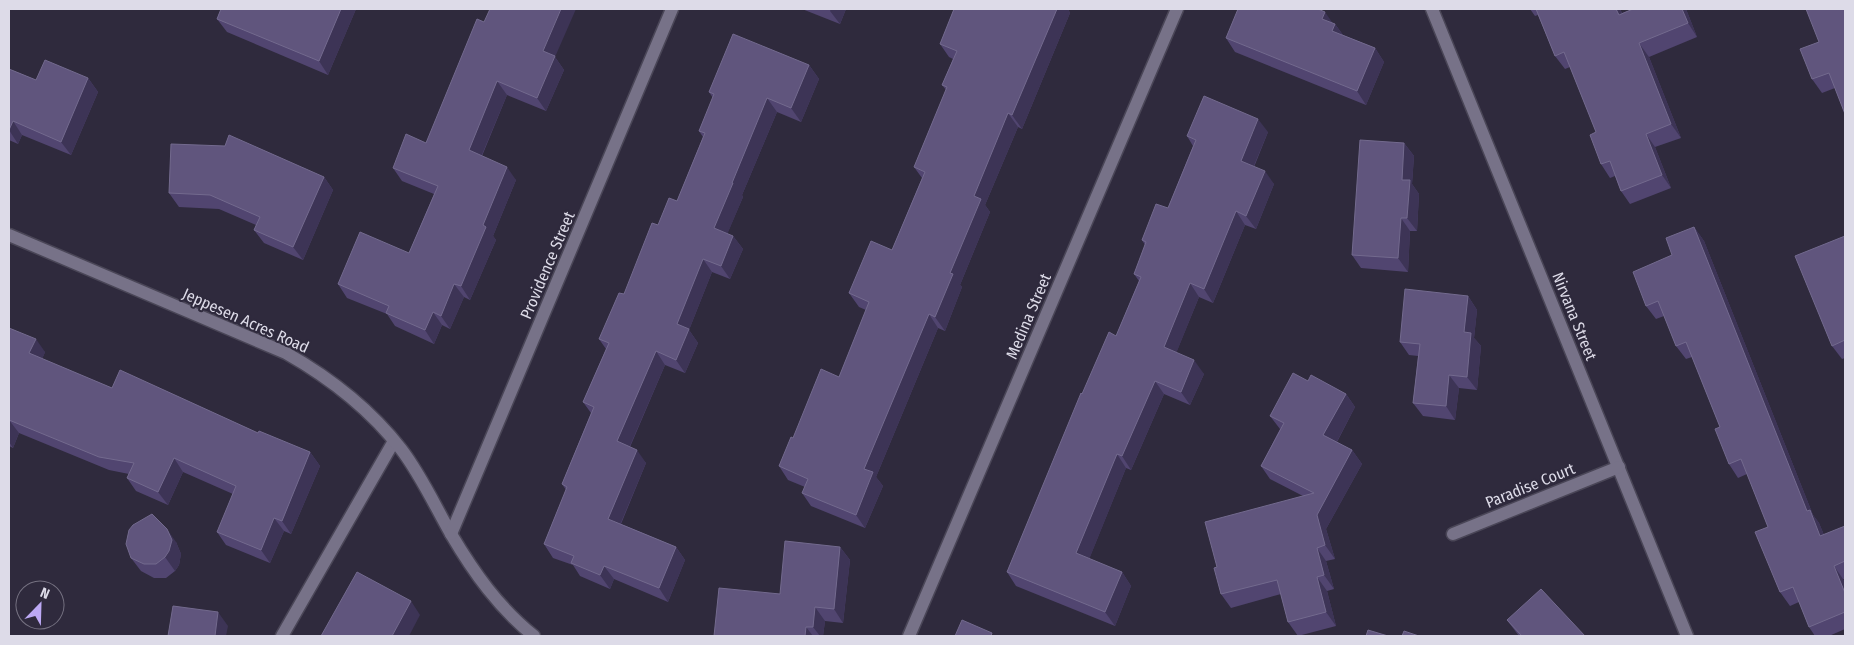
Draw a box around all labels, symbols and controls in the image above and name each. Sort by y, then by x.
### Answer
street label: Providence Street [516,208,579,322]
street label: Nirvana Street [1548,269,1601,364]
street label: Medina Street [1002,270,1055,362]
street label: Jeppesen Acres Road [180,284,312,357]
street label: Paradise Court [1483,459,1578,512]
north arrow [15,580,65,630]
text: N [38,584,52,603]

